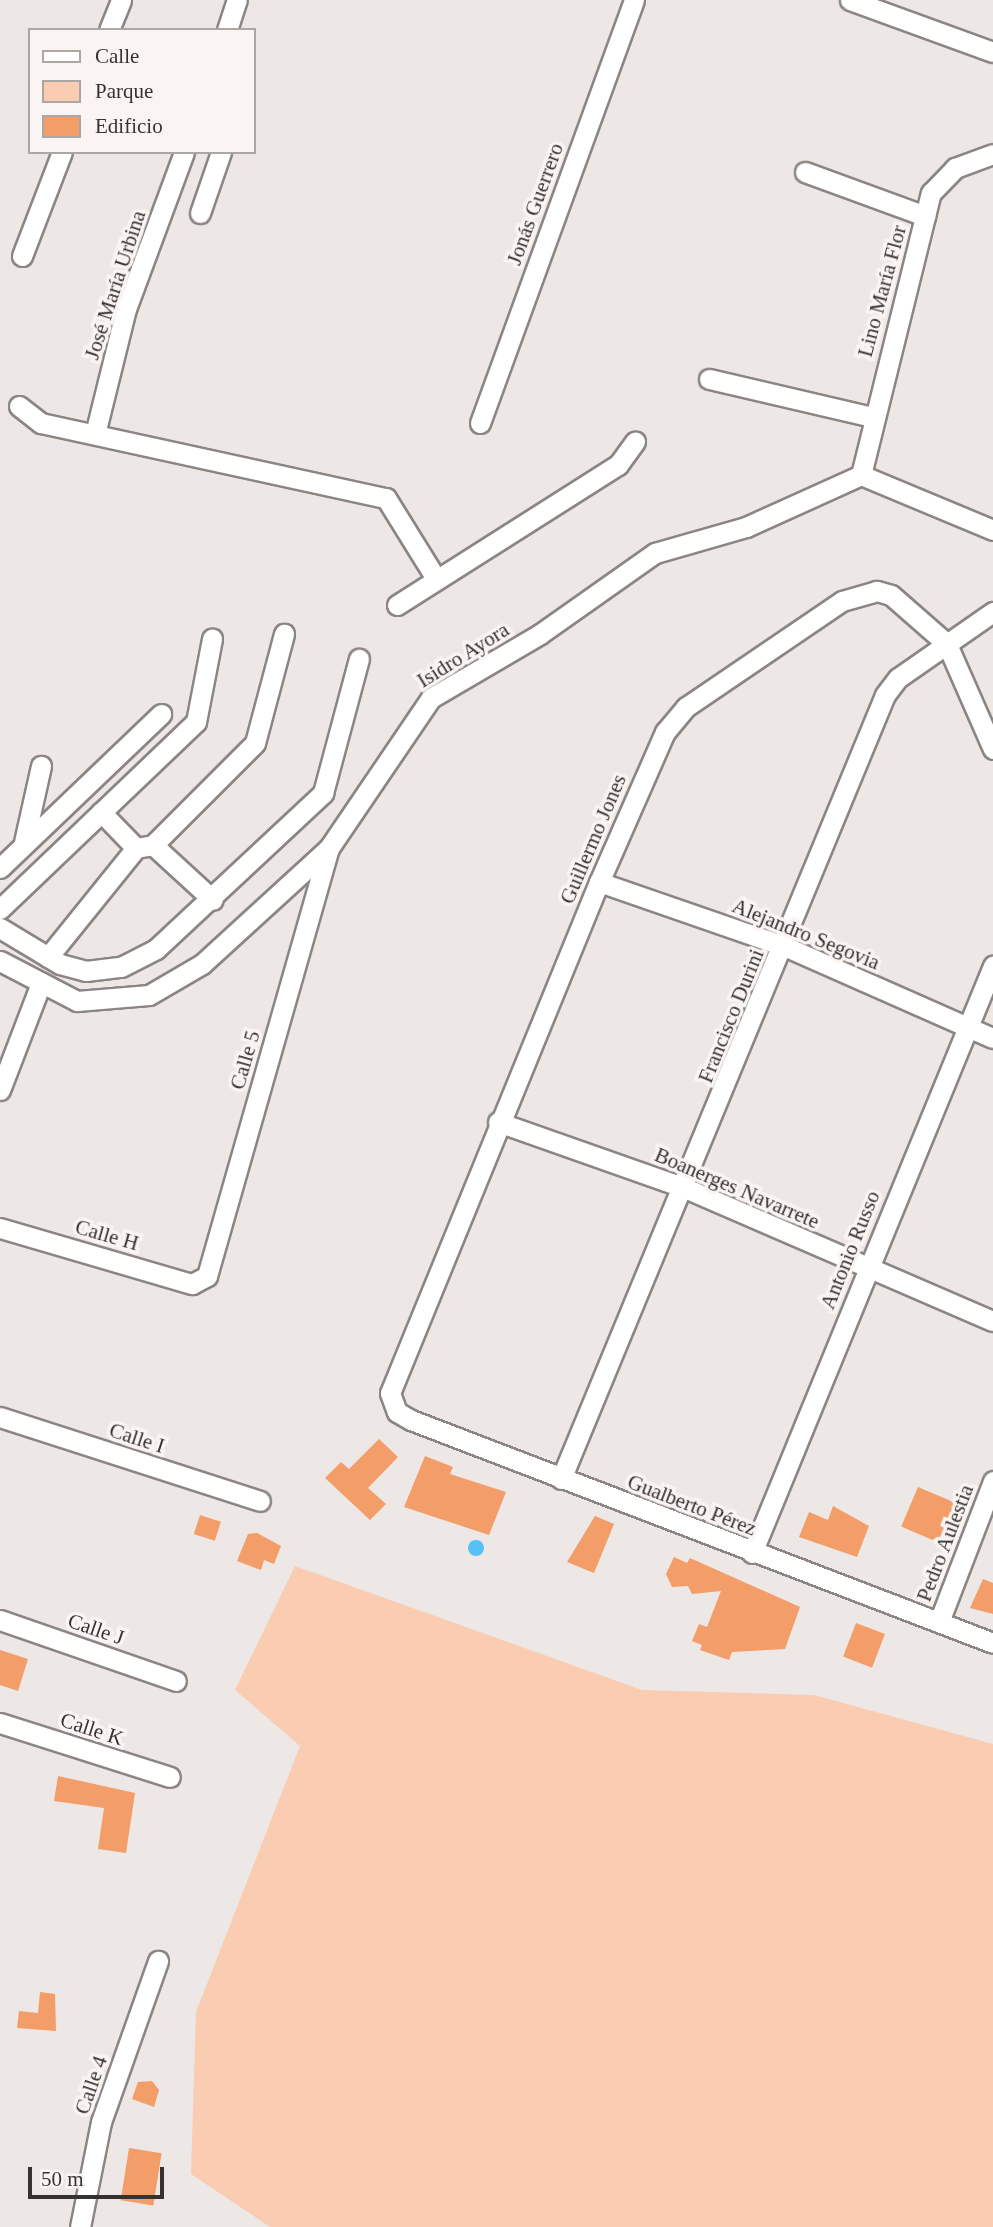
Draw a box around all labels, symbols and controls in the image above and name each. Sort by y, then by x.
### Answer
legend [28,28,256,154]
text: Calle [95,44,139,68]
text: Parque [95,79,153,103]
text: Edificio [95,114,163,138]
street label: Jonás Guerrero [501,140,569,268]
street label: José María Urbina [79,207,151,363]
street label: Lino María Flor [852,222,912,360]
street label: Isidro Ayora [412,617,514,693]
street label: Guillermo Jones [554,770,632,908]
street label: Alejandro Segovia [729,893,883,975]
street label: Francisco Durini [693,946,769,1086]
street label: Calle 5 [225,1028,265,1092]
street label: Boanerges Navarrete [651,1142,823,1234]
street label: Antonio Russo [815,1187,885,1313]
street label: Calle H [72,1214,142,1256]
street label: Calle I [106,1417,168,1459]
street label: Gualberto Pérez [624,1469,760,1541]
street label: Pedro Aulestia [911,1480,979,1606]
street label: Calle J [65,1608,127,1650]
street label: Calle K [57,1707,127,1751]
street label: Calle 4 [69,2053,113,2117]
scale bar [32,2154,168,2198]
text: 50 m [41,2167,84,2191]

